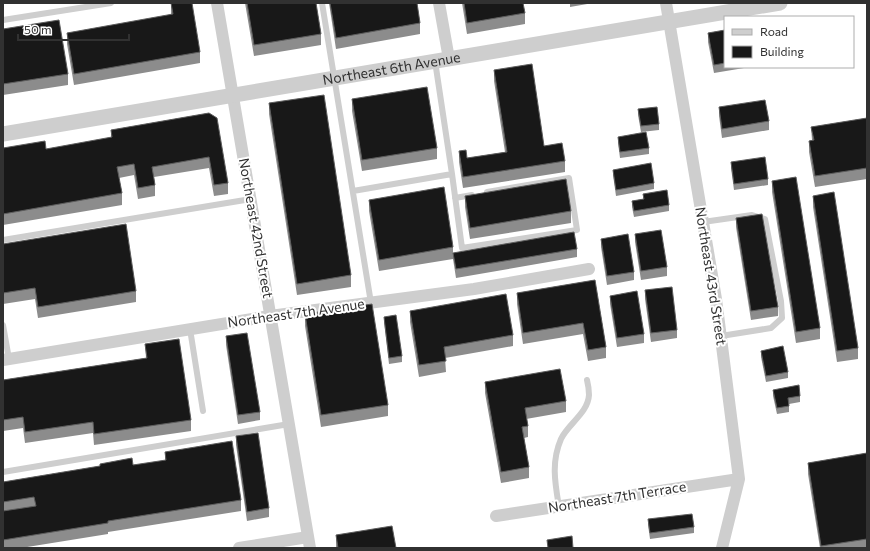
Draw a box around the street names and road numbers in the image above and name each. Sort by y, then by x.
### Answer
street label: Northeast 6th Avenue [321,48,462,88]
street label: Northeast 42nd Street [236,156,277,300]
street label: Northeast 43rd Street [692,206,731,347]
street label: Northeast 7th Avenue [226,294,366,331]
street label: Northeast 7th Terrace [547,477,687,516]

